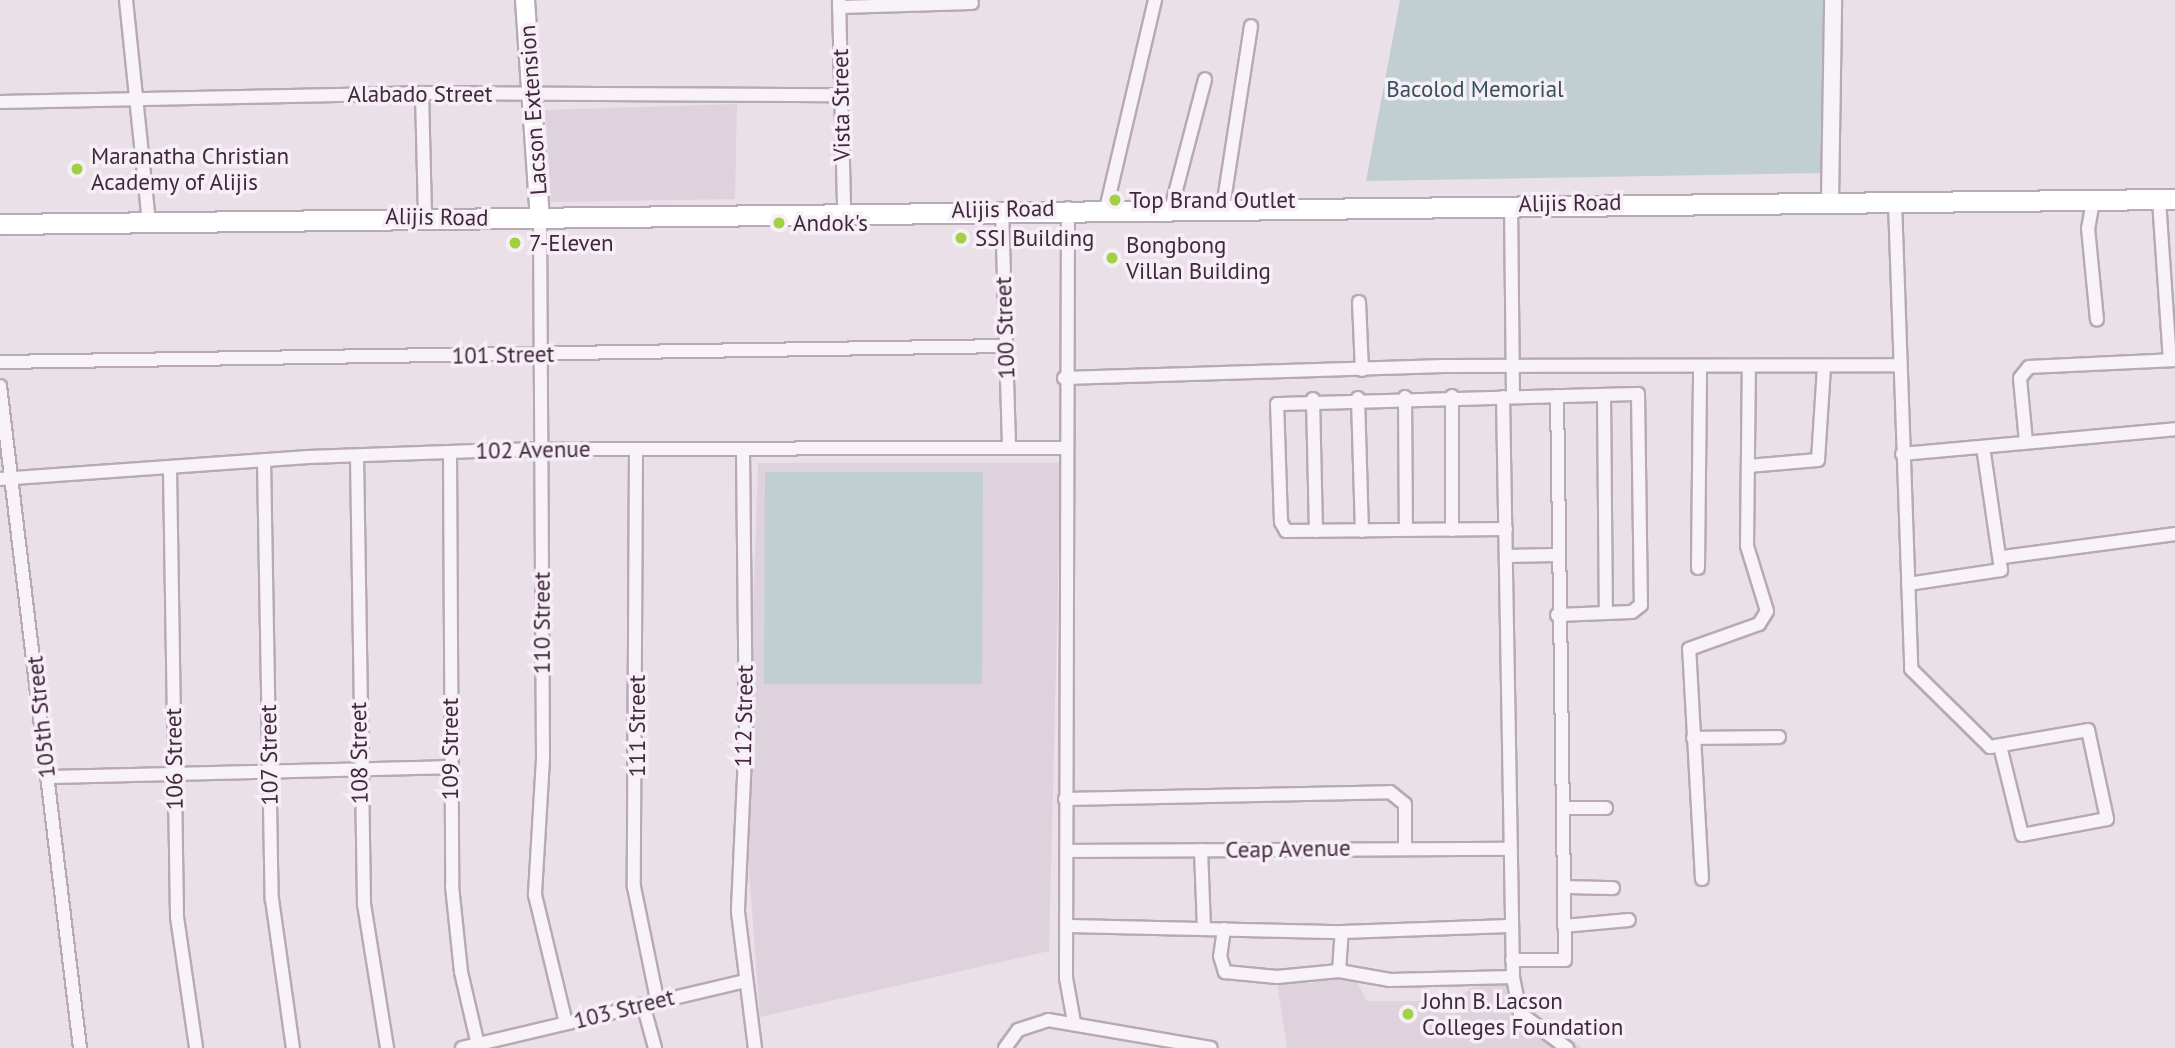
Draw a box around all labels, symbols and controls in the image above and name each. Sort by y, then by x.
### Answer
street label: Lacson Extension [513,24,553,196]
street label: Vista Street [826,48,856,162]
park label: Bacolod Memorial [1386,75,1564,103]
street label: Alabado Street [348,80,492,108]
place label: Maranatha Christian Academy of Alijis [91,142,289,196]
marker: Maranatha Christian Academy of Alijis [69,161,85,177]
place label: Top Brand Outlet [1129,186,1296,214]
street label: Alijis Road [1518,188,1622,218]
marker: Top Brand Outlet [1107,192,1123,208]
street label: Alijis Road [951,194,1055,224]
street label: Alijis Road [385,202,489,232]
place label: Andok's [793,209,868,237]
marker: Andok's [771,215,787,231]
place label: SSI Building [975,224,1094,252]
place label: 7-Eleven [529,229,614,257]
marker: SSI Building [953,230,969,246]
place label: Bongbong Villan Building [1126,231,1271,285]
marker: 7-Eleven [507,235,523,251]
marker: Bongbong Villan Building [1104,250,1120,266]
street label: 100 Street [989,276,1021,380]
street label: 101 Street [452,340,554,370]
street label: 102 Avenue [475,435,591,465]
street label: 110 Street [528,572,556,674]
street label: 105th Street [21,654,61,780]
street label: 112 Street [729,665,759,767]
street label: 111 Street [623,675,651,777]
street label: 109 Street [436,698,464,800]
street label: 108 Street [344,702,374,804]
street label: 107 Street [254,704,284,806]
street label: 106 Street [159,708,189,810]
street label: Ceap Avenue [1225,834,1351,864]
street label: 103 Street [571,983,677,1035]
place label: John B. Lacson Colleges Foundation [1422,987,1623,1041]
marker: John B. Lacson Colleges Foundation [1400,1006,1416,1022]

